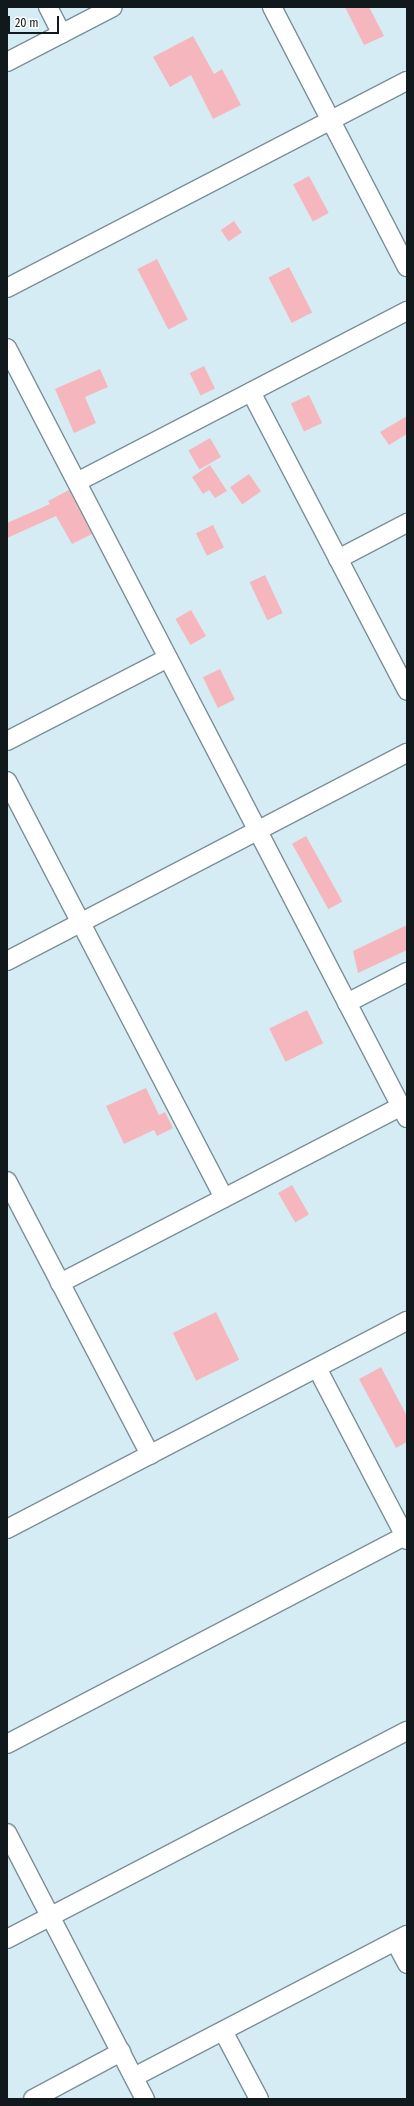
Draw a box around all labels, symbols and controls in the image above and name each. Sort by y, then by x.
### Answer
scale bar [10,8,61,34]
text: 20 m [15,16,39,30]

